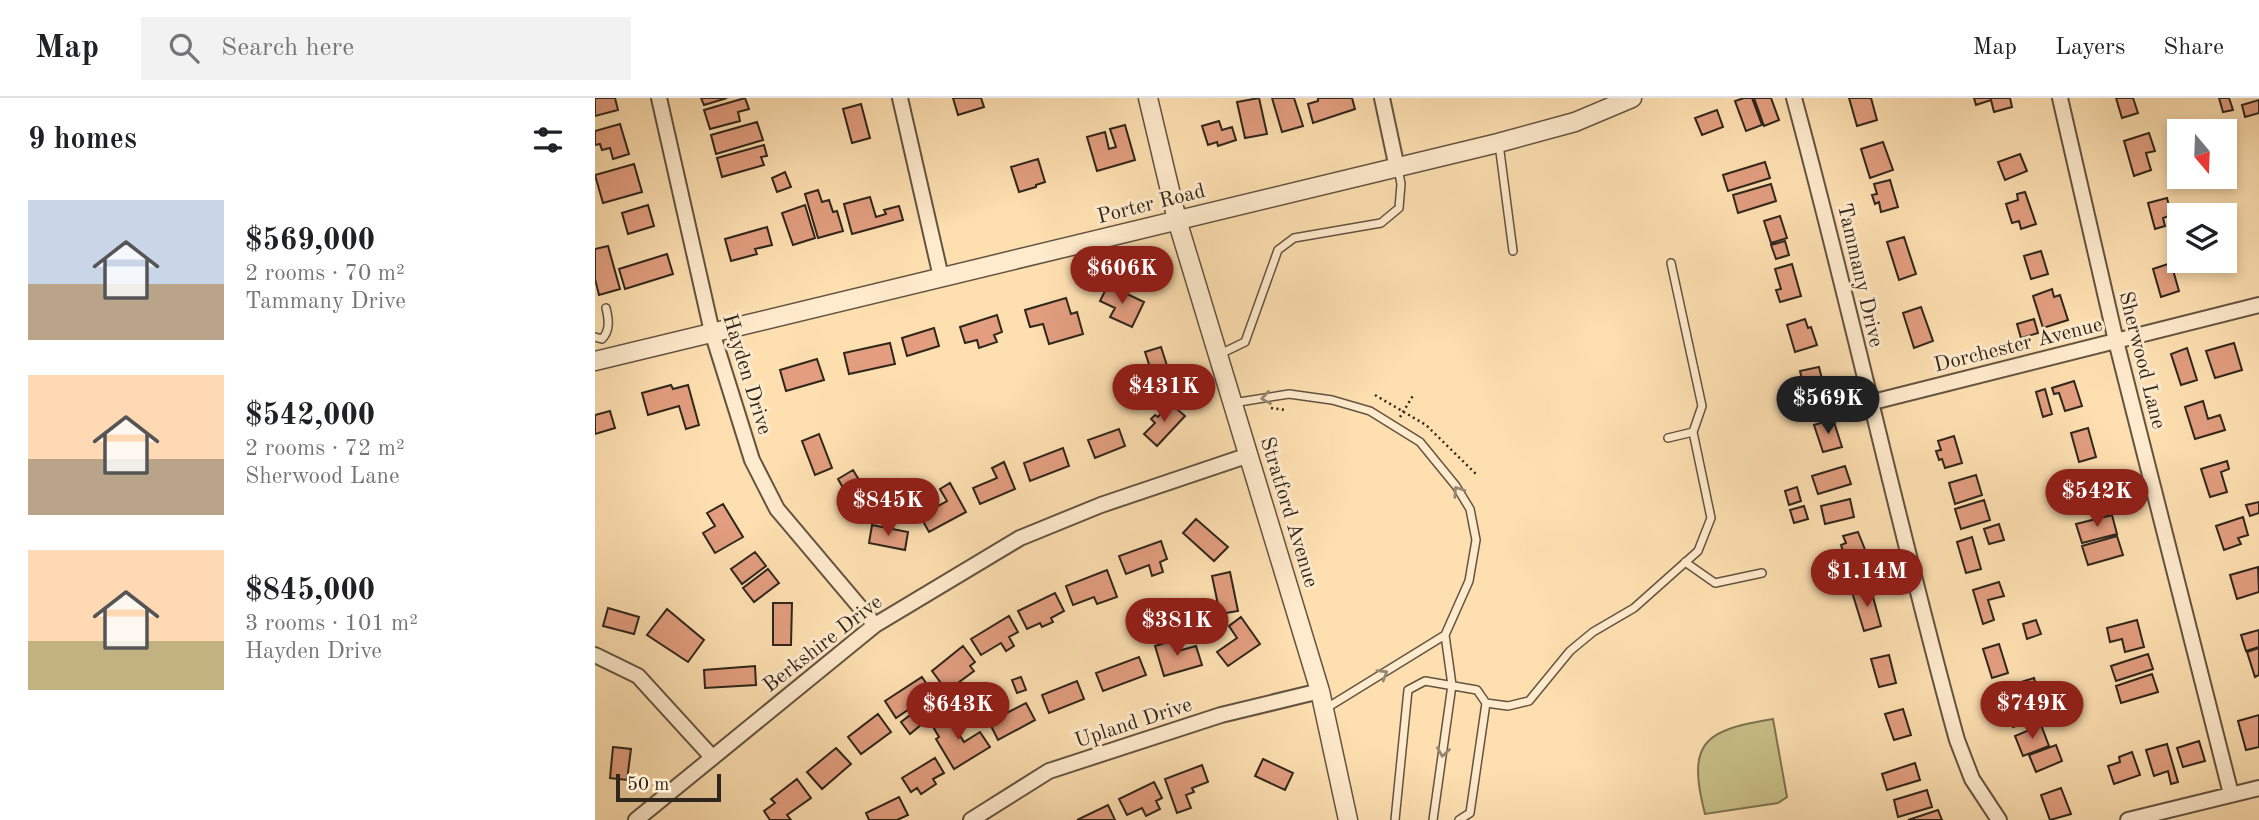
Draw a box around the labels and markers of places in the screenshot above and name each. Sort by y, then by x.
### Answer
pin: $606K [1073,246,1171,306]
pin: $431K [1115,364,1213,424]
pin: $569K [1779,376,1877,436]
pin: $542K [2048,470,2146,529]
pin: $845K [839,478,937,538]
pin: $1.14M [1810,550,1924,609]
pin: $381K [1128,598,1226,658]
pin: $643K [909,682,1007,742]
pin: $749K [1983,682,2081,741]

